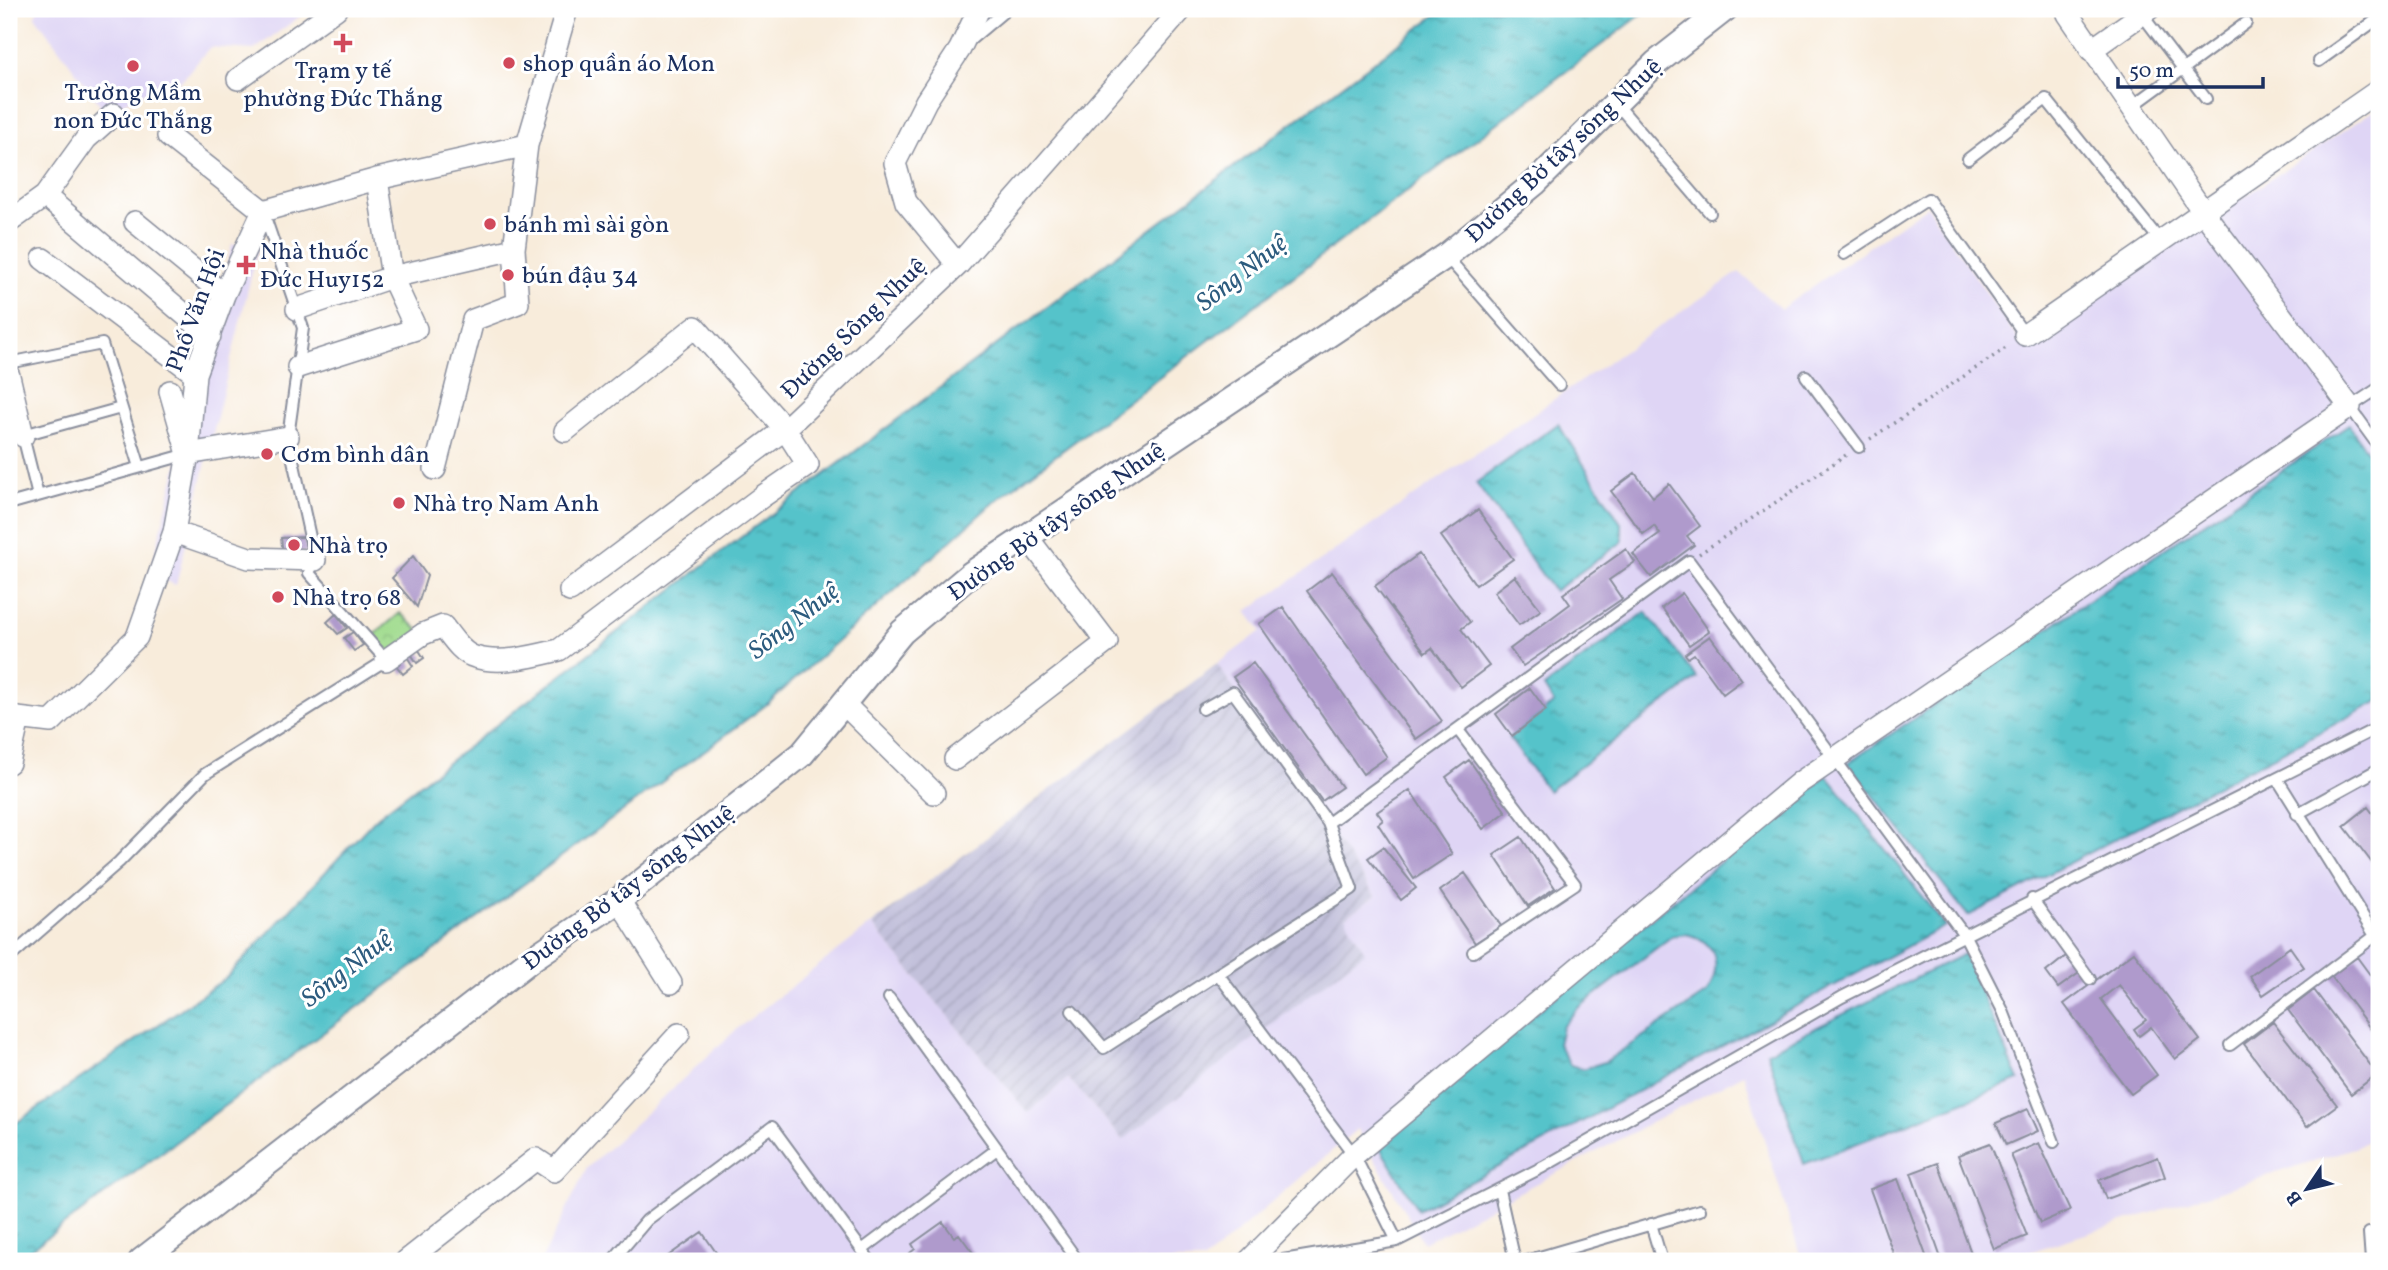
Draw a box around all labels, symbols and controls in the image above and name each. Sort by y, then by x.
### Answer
marker: Trạm y tế phường Đức Thắng [333,33,353,53]
scale bar [2118,46,2264,90]
place label: shop quần áo Mon [523,48,715,82]
street label: Đường Bờ tây sông Nhuệ [1458,51,1670,252]
place label: Trạm y tế phường Đức Thắng [243,55,443,117]
marker: shop quần áo Mon [501,55,517,71]
text: 50 m [2129,57,2174,86]
marker: Trường Mầm non Đức Thắng [125,58,141,74]
place label: Trường Mầm non Đức Thắng [54,77,212,139]
place label: bánh mì sài gòn [504,209,669,243]
marker: bánh mì sài gòn [482,216,498,232]
water label: Sông Nhuệ [1189,226,1297,321]
place label: Nhà thuốc Đức Huy152 [260,236,385,298]
street label: Phố Văn Hội [159,244,235,377]
street label: Đường Sông Nhuệ [774,251,935,408]
marker: Nhà thuốc Đức Huy152 [238,257,254,273]
place label: bún đậu 34 [522,260,638,294]
marker: bún đậu 34 [500,267,516,283]
street label: Đường Bờ tây sông Nhuệ [942,435,1173,611]
place label: Cơm bình dân [281,439,430,473]
marker: Cơm bình dân [259,446,275,462]
place label: Nhà trọ Nam Anh [413,488,599,522]
marker: Nhà trọ Nam Anh [391,495,407,511]
place label: Nhà trọ [308,530,388,564]
marker: Nhà trọ [286,537,302,553]
water label: Sông Nhuệ [741,574,849,669]
place label: Nhà trọ 68 [292,582,401,616]
marker: Nhà trọ 68 [270,589,286,605]
street label: Đường Bờ tây sông Nhuệ [516,797,742,980]
water label: Sông Nhuệ [294,922,402,1017]
north arrow [2272,1154,2342,1224]
text: B [2280,1185,2309,1210]

